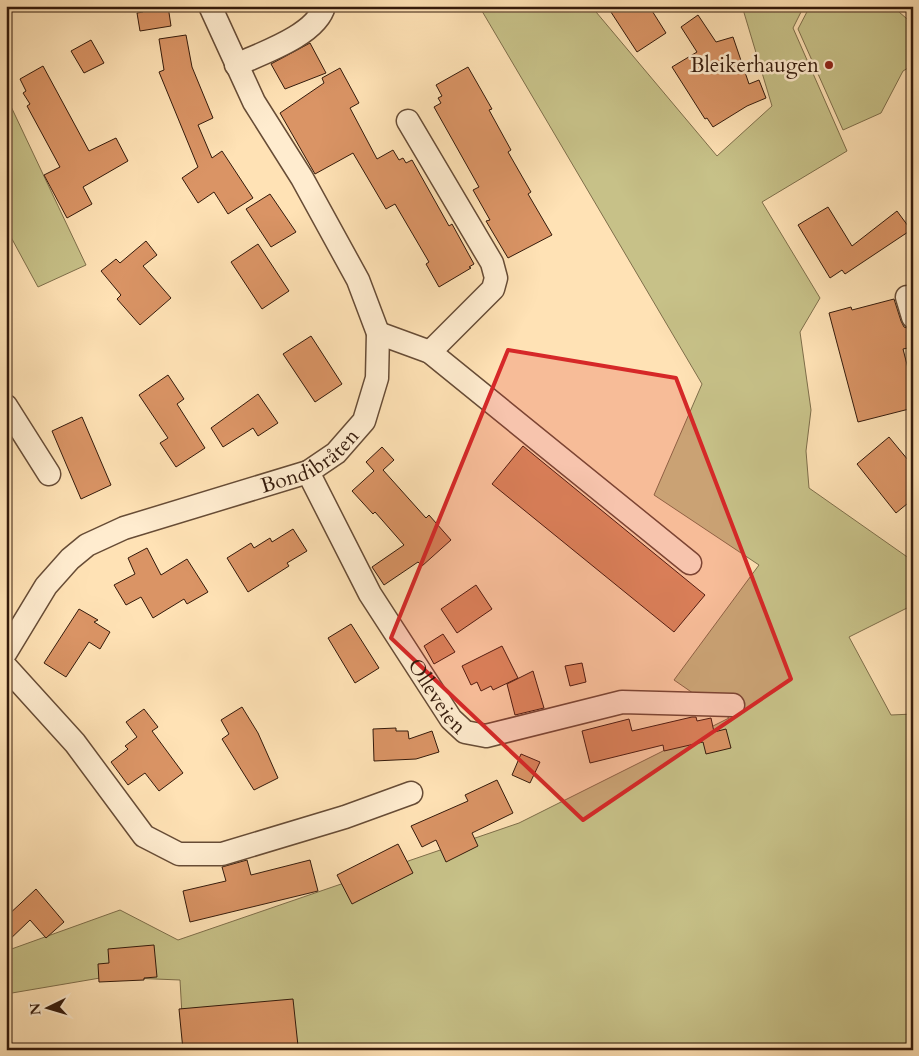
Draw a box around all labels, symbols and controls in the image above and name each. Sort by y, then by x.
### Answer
place label: Bleikerhaugen [690,51,819,80]
marker: Bleikerhaugen [823,59,835,71]
street label: Bondibråten [257,423,366,501]
street label: Olleveien [400,653,472,741]
north arrow [22,984,72,1034]
text: N [26,1002,46,1016]

